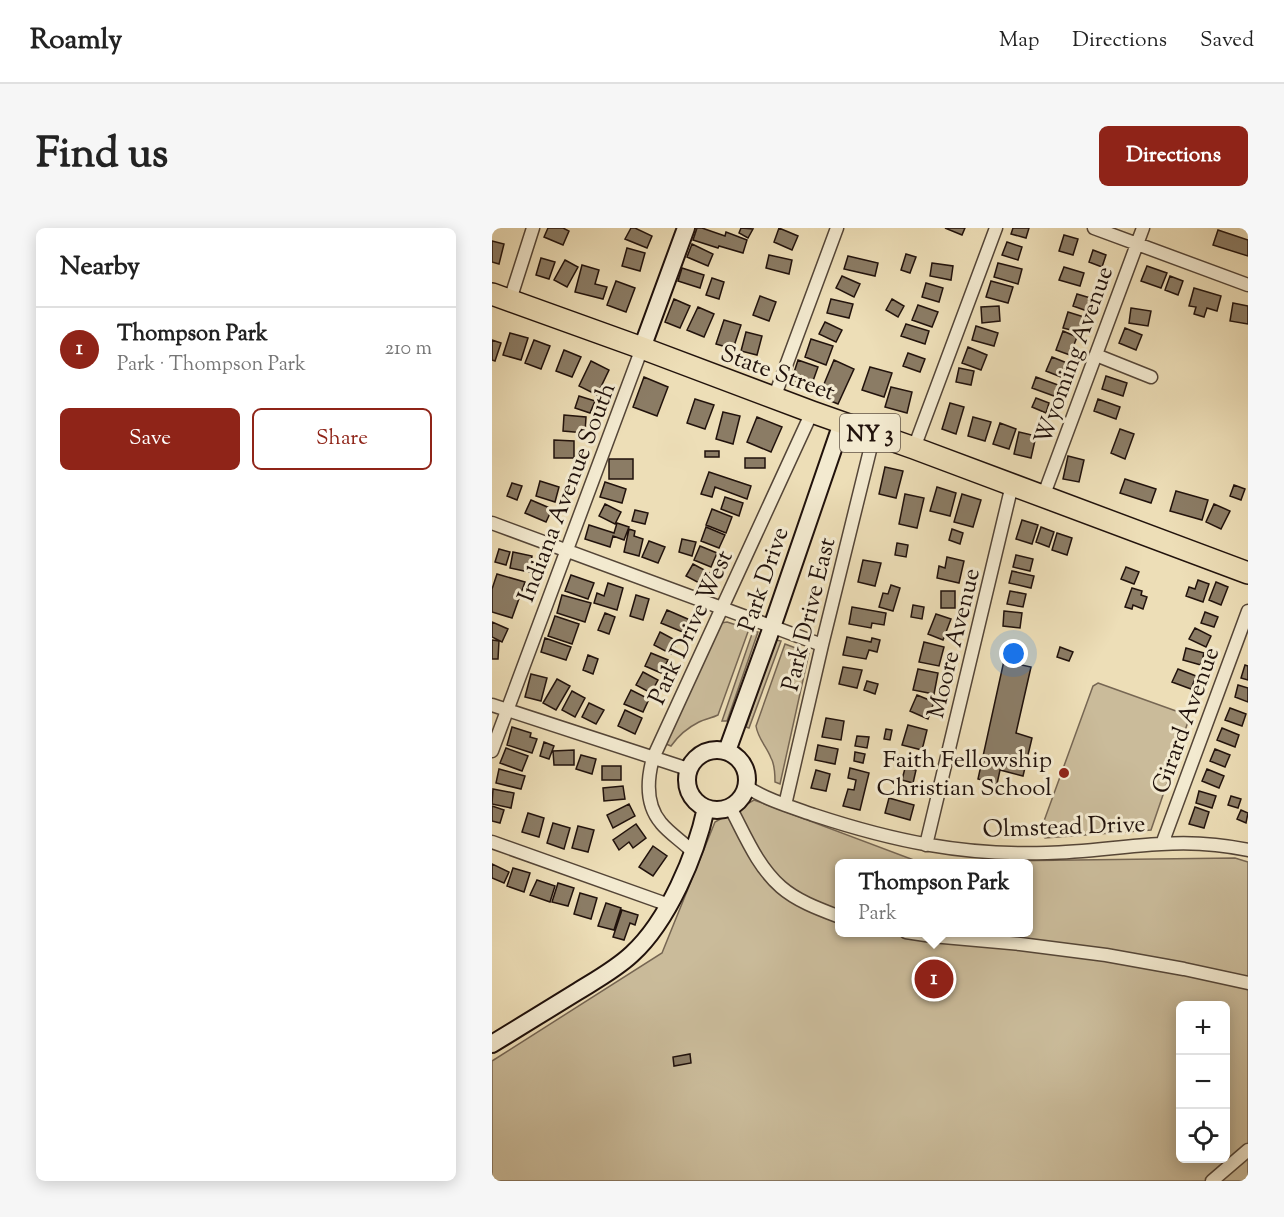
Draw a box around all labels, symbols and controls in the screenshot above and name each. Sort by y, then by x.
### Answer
text: Roamly [30,21,122,61]
text: Map [999,26,1039,56]
text: Directions [1072,26,1167,56]
text: Saved [1200,26,1254,56]
text: Find us [36,126,168,186]
button: Directions [1099,126,1248,186]
text: Nearby [60,249,140,286]
street label: Wyoming Avenue [1027,262,1123,450]
text: Thompson Park [117,319,268,351]
text: 1 [76,335,83,364]
text: 210 m [385,335,432,364]
street label: State Street [715,337,839,410]
text: Park · Thompson Park [117,351,306,380]
street label: Indiana Avenue South [510,378,625,607]
button: Save [60,408,240,470]
button: Share [252,408,432,470]
road number: NY 3 [840,414,900,452]
street label: Park Drive [731,523,799,637]
street label: Park Drive East [774,534,845,695]
street label: Park Drive West [641,545,743,711]
street label: Moore Avenue [920,565,990,722]
your location [999,639,1028,668]
street label: Girard Avenue [1145,643,1229,799]
place label: Faith Fellowship Christian School [876,744,1052,806]
marker: Faith Fellowship Christian School [1057,766,1071,780]
street label: Olmstead Drive [982,808,1146,848]
popup [835,859,1033,937]
text: Thompson Park [859,868,1009,900]
text: Park [859,900,897,929]
pin: 1 [914,956,954,1002]
map controls [1176,1001,1230,1163]
button: + [1176,1001,1230,1055]
button: − [1176,1055,1230,1109]
button: locate [1176,1109,1230,1163]

